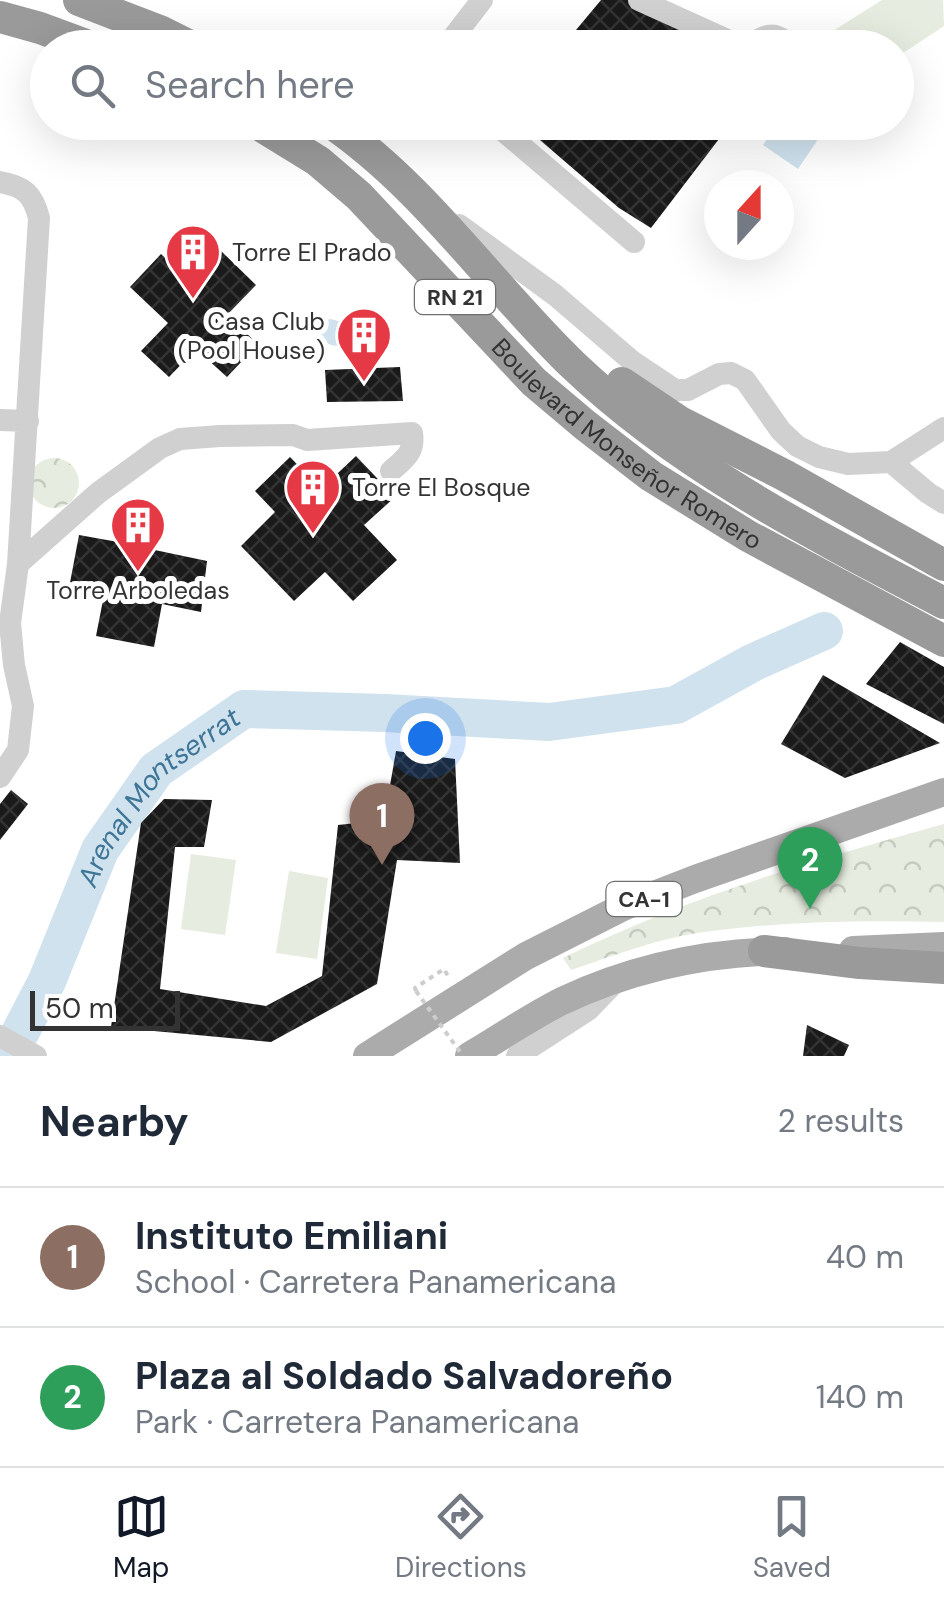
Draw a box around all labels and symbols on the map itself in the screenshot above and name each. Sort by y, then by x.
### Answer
north arrow [704,170,794,260]
building icon: Torre El Prado [163,222,223,301]
place label: Torre El Prado [232,236,392,269]
road number: RN 21 [415,280,495,314]
place label: Casa Club (Pool House) [178,305,325,367]
building icon: Casa Club (Pool House) [334,305,394,384]
street label: Boulevard Monseñor Romero [485,331,768,557]
building icon: Torre El Bosque [283,457,343,536]
place label: Torre El Bosque [352,471,530,504]
building icon: Torre Arboledas [108,495,168,574]
place label: Torre Arboledas [46,574,230,607]
water label: Arenal Montserrat [68,699,248,893]
your location [400,713,451,764]
pin: 1 [350,782,414,865]
pin: 2 [778,826,842,909]
road number: CA-1 [606,882,682,916]
scale bar [30,986,180,1030]

